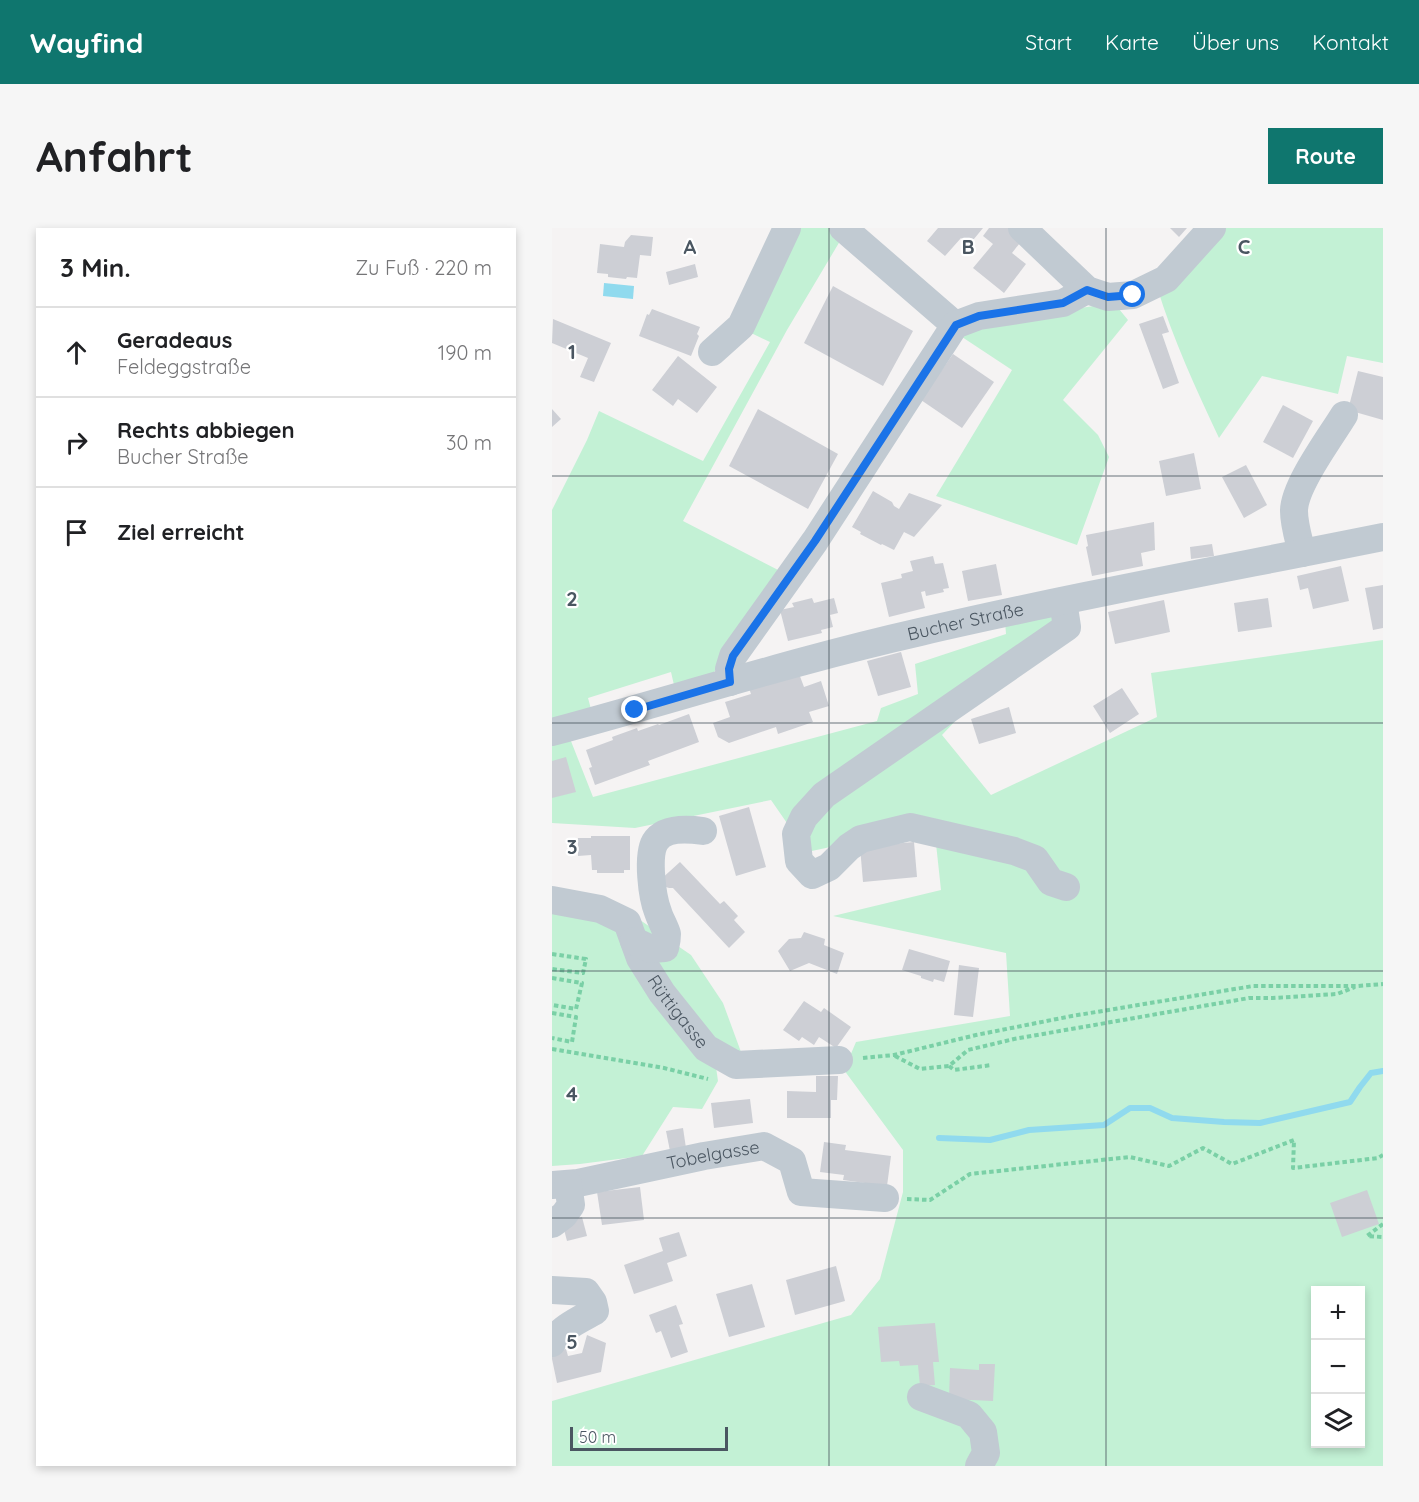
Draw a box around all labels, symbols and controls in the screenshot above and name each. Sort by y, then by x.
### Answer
text: Wayfind [30,25,143,60]
text: Start [1025,29,1072,55]
text: Karte [1105,29,1159,55]
text: Über uns [1192,29,1279,55]
text: Kontakt [1312,29,1389,55]
button: Route [1268,128,1383,184]
text: Anfahrt [36,130,193,183]
text: A [684,234,697,259]
text: B [961,234,975,259]
text: C [1238,234,1251,259]
text: 3 Min. [60,251,131,284]
text: Zu Fuß · 220 m [355,255,492,280]
route start [1119,281,1145,307]
text: Geradeaus [117,326,232,354]
icon: ahead [60,336,93,369]
text: 1 [568,339,576,364]
text: 190 m [438,340,492,365]
text: Feldeggstraße [117,354,251,379]
text: Rechts abbiegen [117,416,295,444]
icon: right [60,426,93,459]
text: 30 m [446,430,492,455]
text: Bucher Straße [117,444,249,469]
icon: arrive [60,516,93,549]
text: Ziel erreicht [117,518,245,546]
text: 2 [566,586,578,611]
street label: Bucher Straße [905,597,1026,646]
route end [621,696,647,722]
text: 3 [567,834,577,859]
street label: Rüttigasse [643,970,714,1053]
text: 4 [566,1081,578,1106]
street label: Tobelgasse [664,1135,761,1175]
map controls [1311,1286,1365,1448]
button: + [1311,1286,1365,1340]
text: 5 [566,1329,578,1354]
button: − [1311,1340,1365,1394]
button: layers [1311,1394,1365,1448]
scale bar [570,1424,728,1452]
text: 50 m [579,1427,616,1447]

